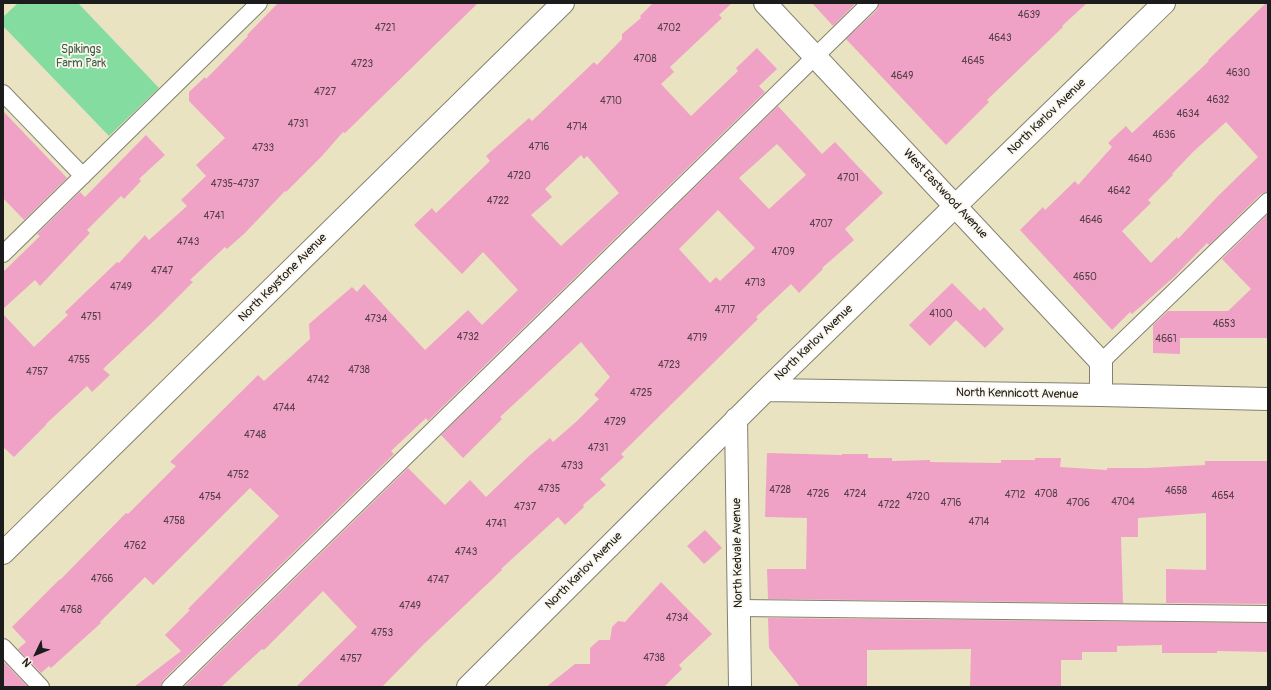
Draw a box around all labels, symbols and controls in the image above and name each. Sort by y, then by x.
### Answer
house number: 4639 [1018,9,1040,21]
house number: 4721 [375,22,395,34]
house number: 4702 [657,22,681,34]
house number: 4643 [989,32,1011,44]
park label: Spikings Farm Park [56,43,106,71]
house number: 4708 [634,53,656,65]
house number: 4645 [962,55,984,67]
house number: 4723 [351,58,373,70]
house number: 4630 [1226,67,1250,79]
house number: 4649 [891,70,913,82]
street label: North Karlov Avenue [1005,76,1089,158]
house number: 4727 [314,86,336,98]
house number: 4632 [1207,94,1229,106]
house number: 4710 [600,95,622,107]
house number: 4634 [1177,108,1199,120]
house number: 4731 [288,118,308,130]
house number: 4714 [567,121,587,133]
house number: 4636 [1152,129,1176,141]
house number: 4716 [529,141,549,153]
house number: 4733 [252,142,274,154]
street label: West Eastwood Avenue [900,146,990,242]
house number: 4640 [1128,153,1152,165]
house number: 4720 [507,170,531,182]
house number: 4701 [837,172,859,184]
house number: 4735-4737 [211,178,259,190]
house number: 4642 [1107,185,1131,197]
house number: 4722 [487,195,509,207]
house number: 4741 [204,210,224,222]
house number: 4646 [1079,214,1103,226]
house number: 4707 [809,218,833,230]
street label: North Keystone Avenue [236,231,330,325]
house number: 4743 [177,236,199,248]
house number: 4709 [771,246,795,258]
house number: 4747 [151,265,173,277]
house number: 4650 [1073,271,1097,283]
house number: 4713 [745,277,765,289]
house number: 4749 [110,281,132,293]
street label: North Karlov Avenue [772,302,856,384]
house number: 4717 [715,304,735,316]
house number: 4100 [929,308,953,320]
house number: 4751 [81,311,101,323]
house number: 4734 [365,313,387,325]
house number: 4653 [1213,318,1235,330]
house number: 4732 [457,331,479,343]
house number: 4719 [687,332,707,344]
house number: 4661 [1155,333,1177,345]
house number: 4755 [68,354,90,366]
house number: 4723 [658,359,680,371]
house number: 4738 [348,364,370,376]
house number: 4757 [26,366,48,378]
house number: 4742 [307,374,329,386]
street label: North Kennicott Avenue [956,386,1078,402]
house number: 4725 [630,387,652,399]
house number: 4744 [273,402,295,414]
house number: 4729 [604,416,626,428]
house number: 4748 [244,429,266,441]
house number: 4731 [588,442,608,454]
house number: 4733 [561,460,583,472]
house number: 4752 [227,469,249,481]
house number: 4735 [538,483,560,495]
house number: 4728 [769,484,791,496]
house number: 4658 [1165,485,1187,497]
house number: 4726 [807,488,829,500]
house number: 4724 [844,488,866,500]
house number: 4708 [1035,488,1057,500]
house number: 4712 [1005,489,1025,501]
house number: 4654 [1212,490,1234,502]
house number: 4754 [199,491,221,503]
house number: 4720 [906,491,930,503]
house number: 4704 [1111,496,1135,508]
house number: 4716 [941,497,961,509]
house number: 4706 [1066,497,1090,509]
street label: North Kedvale Avenue [730,498,746,608]
house number: 4722 [878,499,900,511]
house number: 4737 [514,501,536,513]
house number: 4758 [163,515,185,527]
house number: 4714 [969,516,989,528]
house number: 4741 [486,518,506,530]
street label: North Karlov Avenue [542,529,626,613]
house number: 4762 [124,540,146,552]
house number: 4743 [455,546,477,558]
house number: 4766 [91,573,113,585]
house number: 4747 [427,574,449,586]
house number: 4749 [399,600,421,612]
house number: 4768 [60,604,82,616]
house number: 4734 [666,612,688,624]
house number: 4753 [371,627,393,639]
north arrow [16,634,56,674]
house number: 4738 [643,652,665,664]
house number: 4757 [340,653,362,665]
text: N [20,655,34,670]

